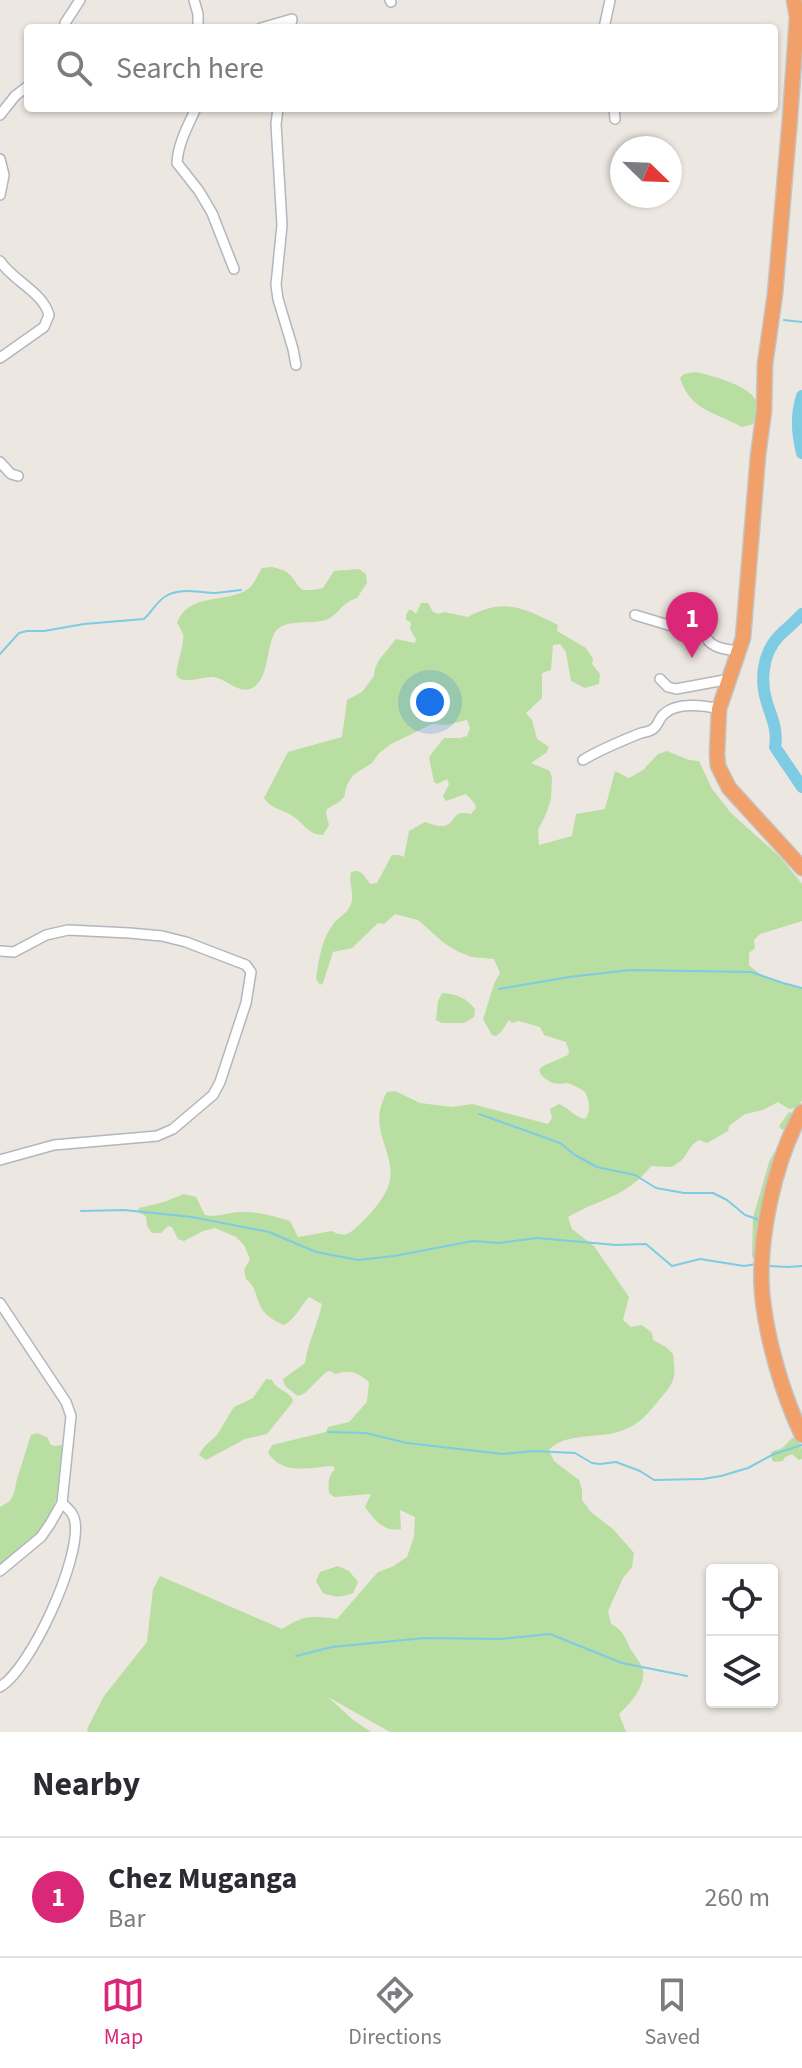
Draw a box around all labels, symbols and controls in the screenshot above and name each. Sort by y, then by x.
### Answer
search box [24,24,778,112]
icon: search [52,46,96,90]
text: Search here [116,47,264,90]
north arrow [610,136,682,208]
pin: 1 [666,592,718,658]
your location [410,682,450,722]
map controls [706,1564,778,1708]
button: locate [706,1564,778,1636]
button: layers [706,1636,778,1708]
text: Nearby [32,1760,140,1809]
text: Chez Muganga [108,1857,297,1900]
text: 1 [51,1879,65,1916]
text: 260 m [704,1879,770,1916]
text: Bar [108,1900,145,1937]
tab: Map [101,1973,145,2053]
tab: Directions [348,1973,441,2053]
tab: Saved [644,1973,701,2053]

